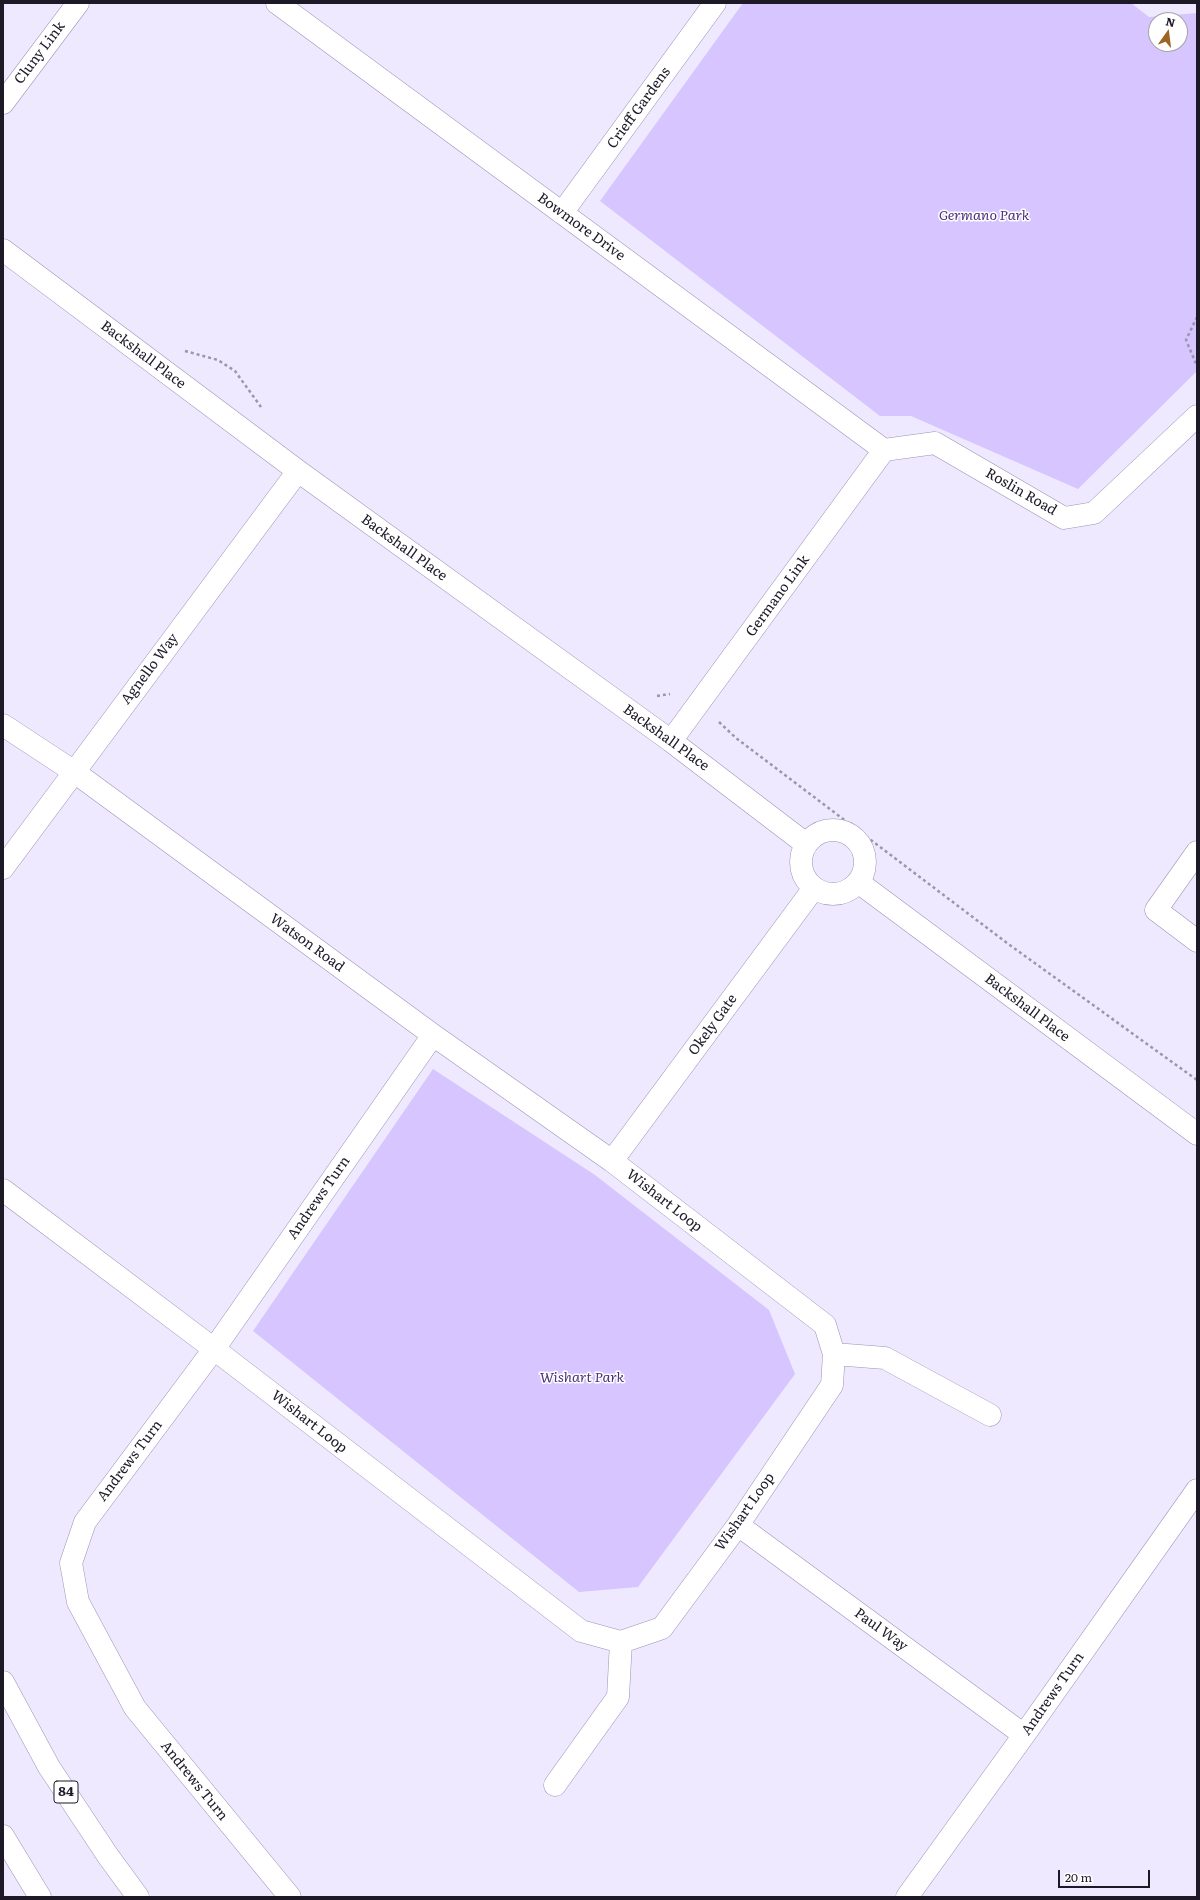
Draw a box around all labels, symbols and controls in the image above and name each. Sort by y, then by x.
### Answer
north arrow [1148,12,1188,52]
text: N [1164,12,1177,30]
street label: Cluny Link [11,18,69,88]
street label: Crieff Gardens [604,64,674,152]
street label: Bowmore Drive [534,190,628,264]
park label: Germano Park [939,208,1029,224]
street label: Backshall Place [97,318,189,392]
street label: Roslin Road [982,465,1060,519]
street label: Backshall Place [358,511,450,585]
street label: Germano Link [743,552,813,640]
street label: Agnello Way [118,630,182,708]
street label: Backshall Place [620,701,712,775]
street label: Watson Road [266,910,348,976]
street label: Backshall Place [981,971,1073,1045]
street label: Okely Gate [685,991,741,1059]
street label: Andrews Turn [284,1153,354,1243]
street label: Wishart Loop [623,1166,705,1236]
park label: Wishart Park [540,1370,624,1386]
street label: Wishart Loop [268,1387,350,1457]
street label: Andrews Turn [94,1417,166,1505]
street label: Wishart Loop [712,1470,778,1554]
street label: Paul Way [851,1605,911,1655]
street label: Andrews Turn [1018,1649,1088,1739]
street label: Andrews Turn [157,1738,231,1824]
road number: 84 [54,1781,78,1803]
scale bar [1060,1862,1152,1888]
text: 20 m [1065,1868,1092,1886]

